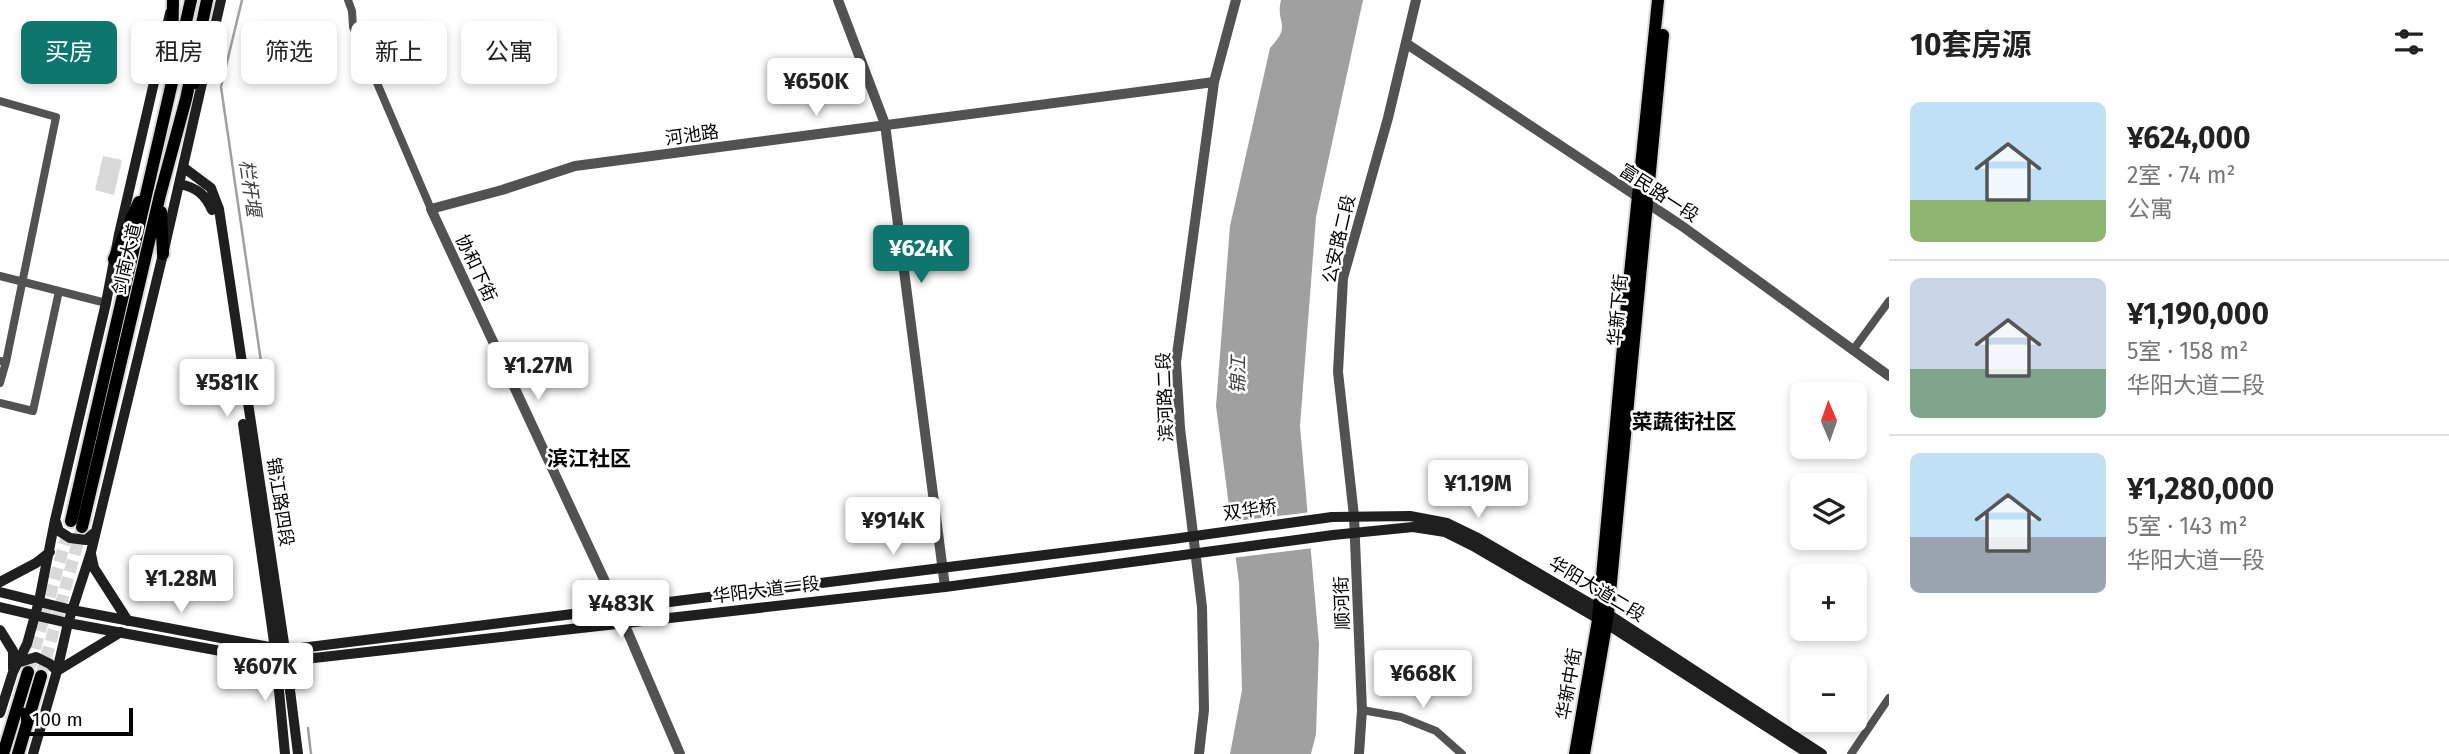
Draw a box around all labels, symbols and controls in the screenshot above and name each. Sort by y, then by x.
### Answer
chip: 买房 [21,21,117,84]
chip: 租房 [131,21,227,84]
chip: 筛选 [241,21,337,84]
chip: 新上 [351,21,447,84]
chip: 公寓 [461,21,557,84]
icon: filters [2390,23,2428,61]
text: 10套房源 [1910,27,2031,63]
pin: ¥650K [767,58,865,118]
text: ¥650K [783,67,849,95]
street label: 河池路 [664,120,720,150]
text: ¥624,000 [2127,120,2251,156]
icon: home [1966,130,2050,214]
water label: 栏杆堰 [235,158,266,221]
street label: 富民路一段 [1615,159,1703,227]
text: 2室 · 74 m² [2127,161,2236,189]
street label: 公安路二段 [1318,193,1360,285]
text: 公寓 [2127,195,2173,223]
street label: 剑南大道 [108,221,146,297]
pin: ¥624K [872,226,970,285]
street label: 协和下街 [451,231,501,305]
text: ¥624K [889,234,953,262]
street label: 华新下街 [1604,273,1632,347]
text: ¥1,190,000 [2127,296,2269,332]
icon: home [1966,306,2050,390]
text: 5室 · 158 m² [2127,337,2248,365]
pin: ¥1.27M [481,342,595,402]
text: ¥1.27M [503,351,573,379]
street label: 滨河路二段 [1152,352,1178,442]
water label: 锦江 [1226,354,1250,394]
pin: ¥581K [178,360,276,419]
text: ¥581K [195,368,259,396]
text: 华阳大道二段 [2127,371,2265,399]
north arrow [1790,382,1867,458]
map controls [1790,382,1867,732]
district label: 菜蔬街社区 [1632,409,1737,435]
district label: 滨江社区 [547,446,631,472]
street label: 锦江路四段 [262,456,298,548]
pin: ¥1.19M [1421,461,1535,520]
text: ¥1.19M [1444,469,1512,497]
text: ¥1,280,000 [2127,471,2274,507]
button: layers [1790,473,1867,550]
icon: home [1966,481,2050,565]
street label: 双华桥 [1222,495,1278,525]
pin: ¥914K [844,498,942,557]
text: ¥914K [861,506,925,534]
text: 5室 · 143 m² [2127,512,2247,540]
text: 华阳大道一段 [2127,546,2265,574]
street label: 华阳大道二段 [1545,552,1649,626]
pin: ¥1.28M [124,556,238,615]
text: ¥1.28M [145,564,217,592]
button: + [1790,564,1867,641]
street label: 华阳大道一段 [711,573,821,607]
street label: 顺河街 [1330,576,1354,630]
pin: ¥483K [572,580,670,640]
text: ¥483K [588,589,654,617]
pin: ¥607K [216,644,314,703]
street label: 华新中街 [1552,647,1586,721]
pin: ¥668K [1374,650,1472,710]
text: ¥607K [233,652,297,680]
button: − [1790,655,1867,732]
text: ¥668K [1390,659,1456,687]
scale bar [21,705,133,737]
text: 100 m [32,708,83,731]

